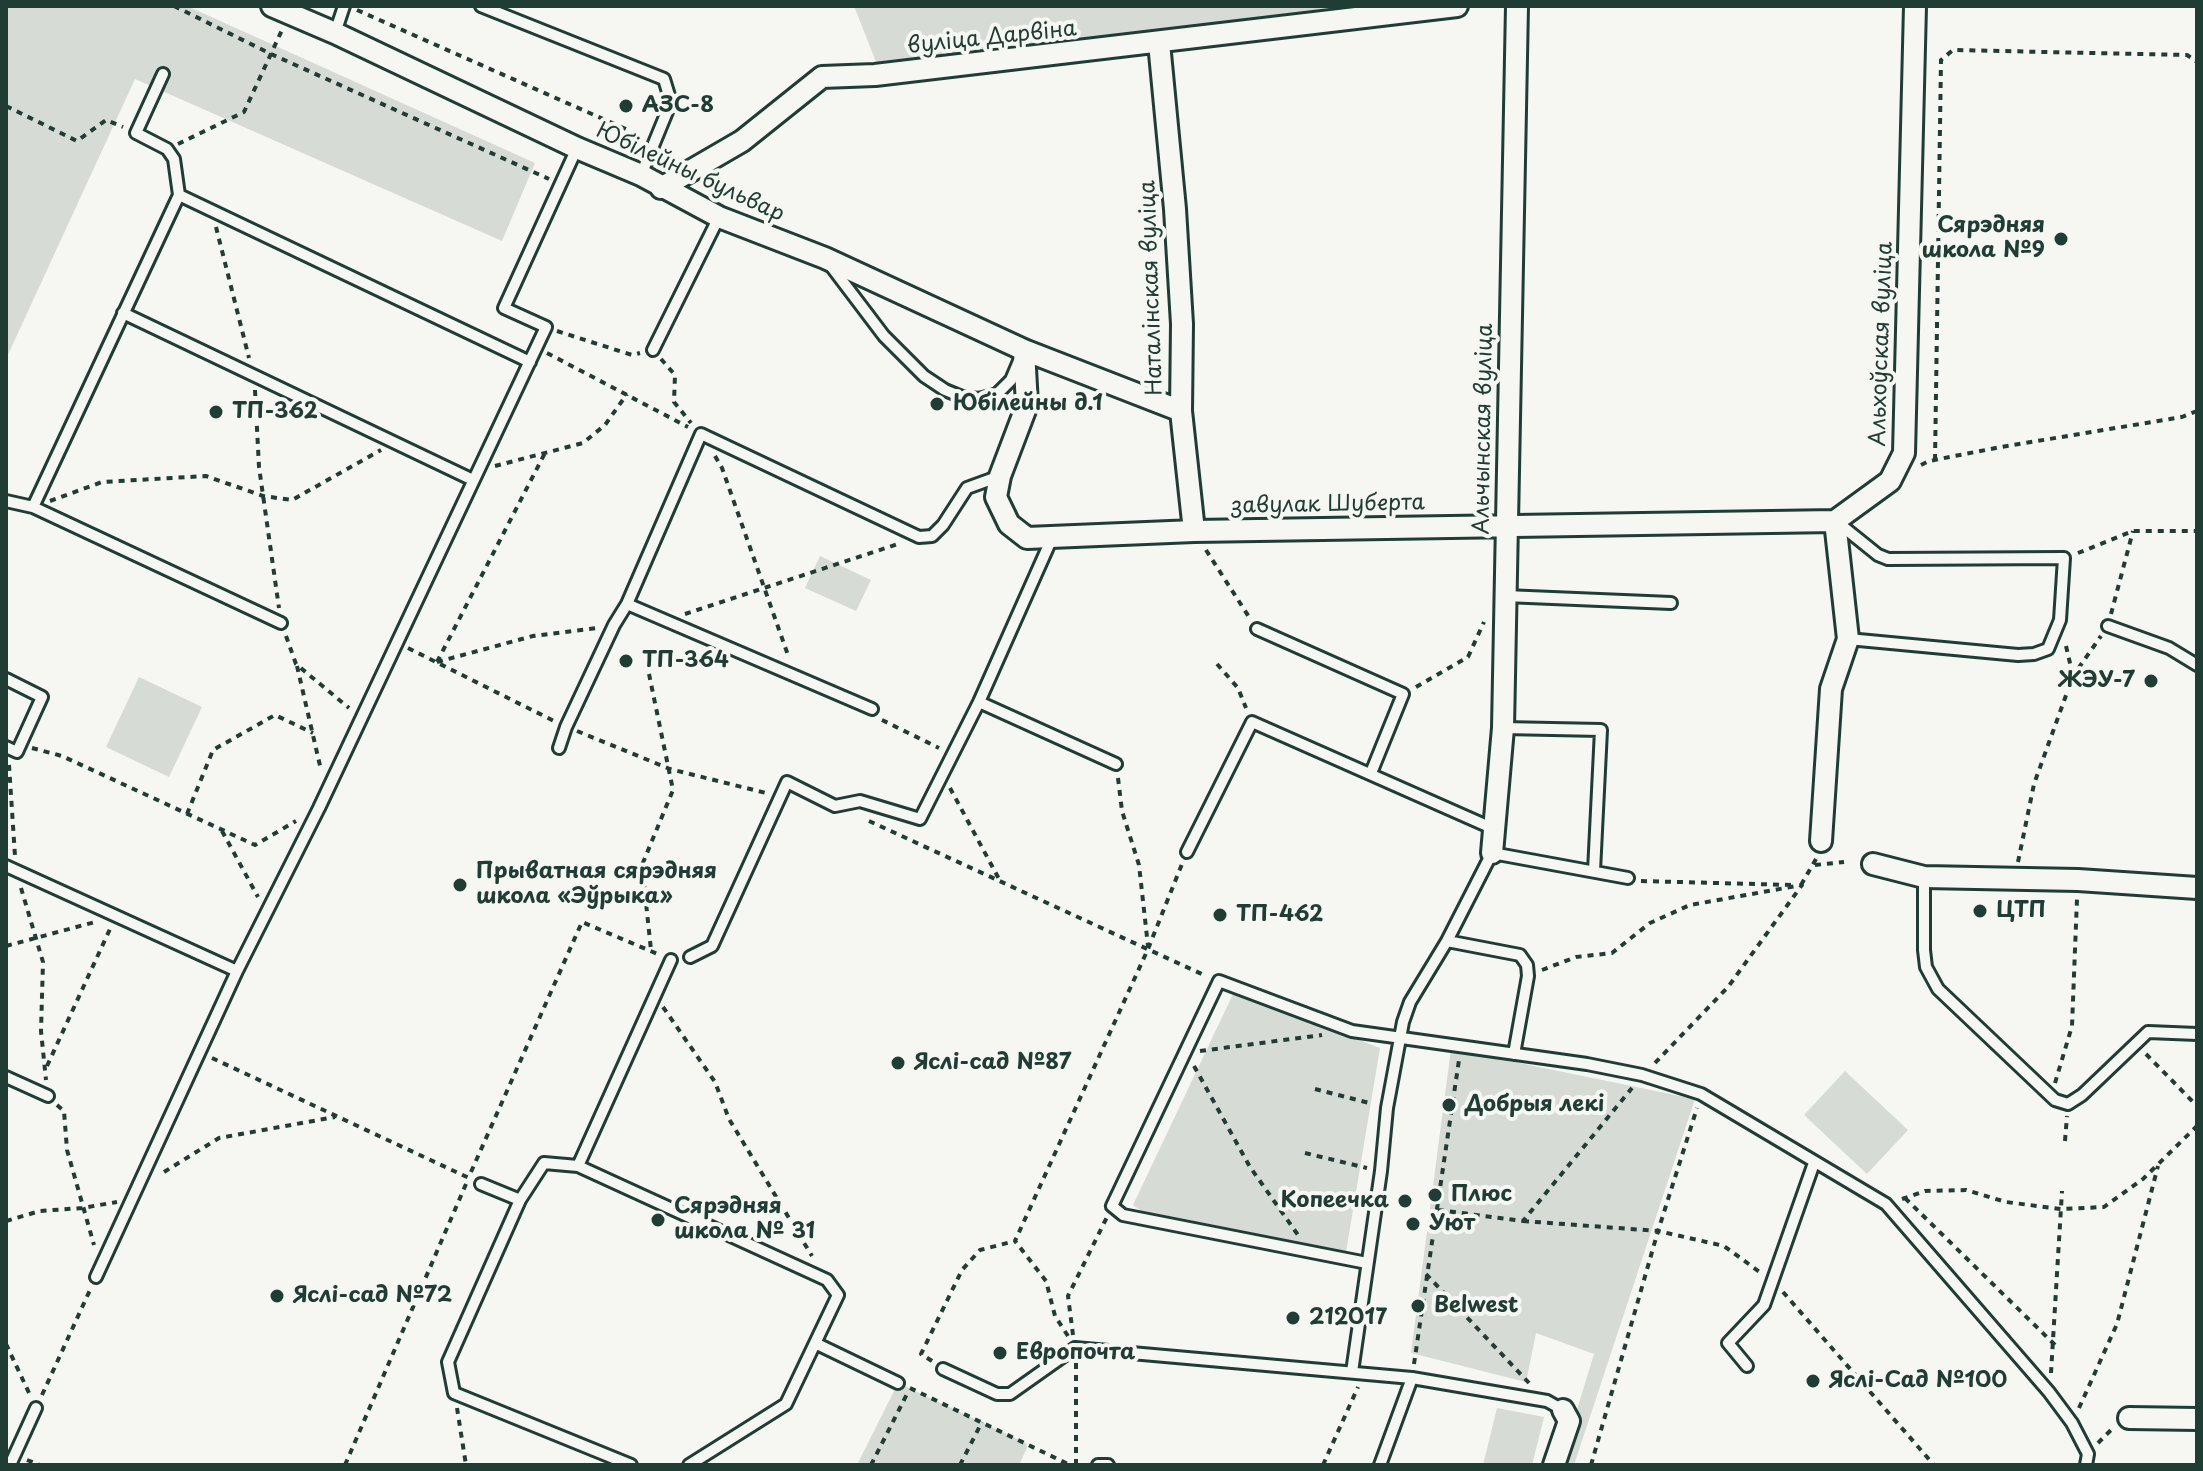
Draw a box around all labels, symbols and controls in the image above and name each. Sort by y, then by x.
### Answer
street label: вуліца Дарвіна [906,16,1078,60]
place label: АЗС-8 [642,93,714,119]
marker: АЗС-8 [617,97,635,115]
street label: Юбілейны бульвар [592,118,788,228]
street label: Наталінская вуліца [1135,180,1169,396]
place label: Сярэдняя школа №9 [1922,213,2045,264]
marker: Сярэдняя школа №9 [2052,230,2070,248]
street label: Альхоўская вуліца [1865,241,1899,447]
street label: Альчынская вуліца [1469,323,1499,535]
place label: Юбілейны д.1 [953,391,1103,417]
marker: Юбілейны д.1 [928,395,946,413]
place label: ТП-362 [232,399,318,425]
marker: ТП-362 [207,403,225,421]
street label: завулак Шуберта [1231,490,1425,520]
place label: ТП-364 [642,648,729,674]
marker: ТП-364 [617,652,635,670]
place label: ЖЭУ-7 [2058,668,2135,694]
marker: ЖЭУ-7 [2142,672,2160,690]
place label: Прыватная сярэдняя школа «Эўрыка» [476,859,717,910]
marker: Прыватная сярэдняя школа «Эўрыка» [451,876,469,894]
place label: ЦТП [1996,898,2046,924]
place label: ТП-462 [1236,902,1323,928]
marker: ЦТП [1971,902,1989,920]
marker: ТП-462 [1211,906,1229,924]
place label: Яслі-сад №87 [914,1050,1071,1076]
marker: Яслі-сад №87 [889,1054,907,1072]
place label: Добрыя лекі [1465,1092,1604,1118]
marker: Добрыя лекі [1440,1096,1458,1114]
place label: Плюс [1451,1182,1512,1208]
marker: Плюс [1426,1186,1444,1204]
place label: Копеечка [1281,1188,1389,1214]
marker: Копеечка [1396,1192,1414,1210]
place label: Сярэдняя школа № 31 [674,1194,815,1246]
marker: Сярэдняя школа № 31 [649,1211,667,1229]
place label: Уют [1429,1211,1475,1237]
marker: Уют [1404,1215,1422,1233]
place label: Яслі-сад №72 [293,1283,452,1309]
marker: Яслі-сад №72 [268,1287,286,1305]
place label: Belwest [1434,1293,1518,1319]
marker: Belwest [1409,1297,1427,1315]
place label: 212017 [1309,1305,1387,1331]
marker: 212017 [1284,1309,1302,1327]
place label: Европочта [1016,1340,1135,1366]
marker: Европочта [991,1344,1009,1362]
place label: Яслі-Сад №100 [1829,1368,2007,1394]
marker: Яслі-Сад №100 [1804,1372,1822,1390]

